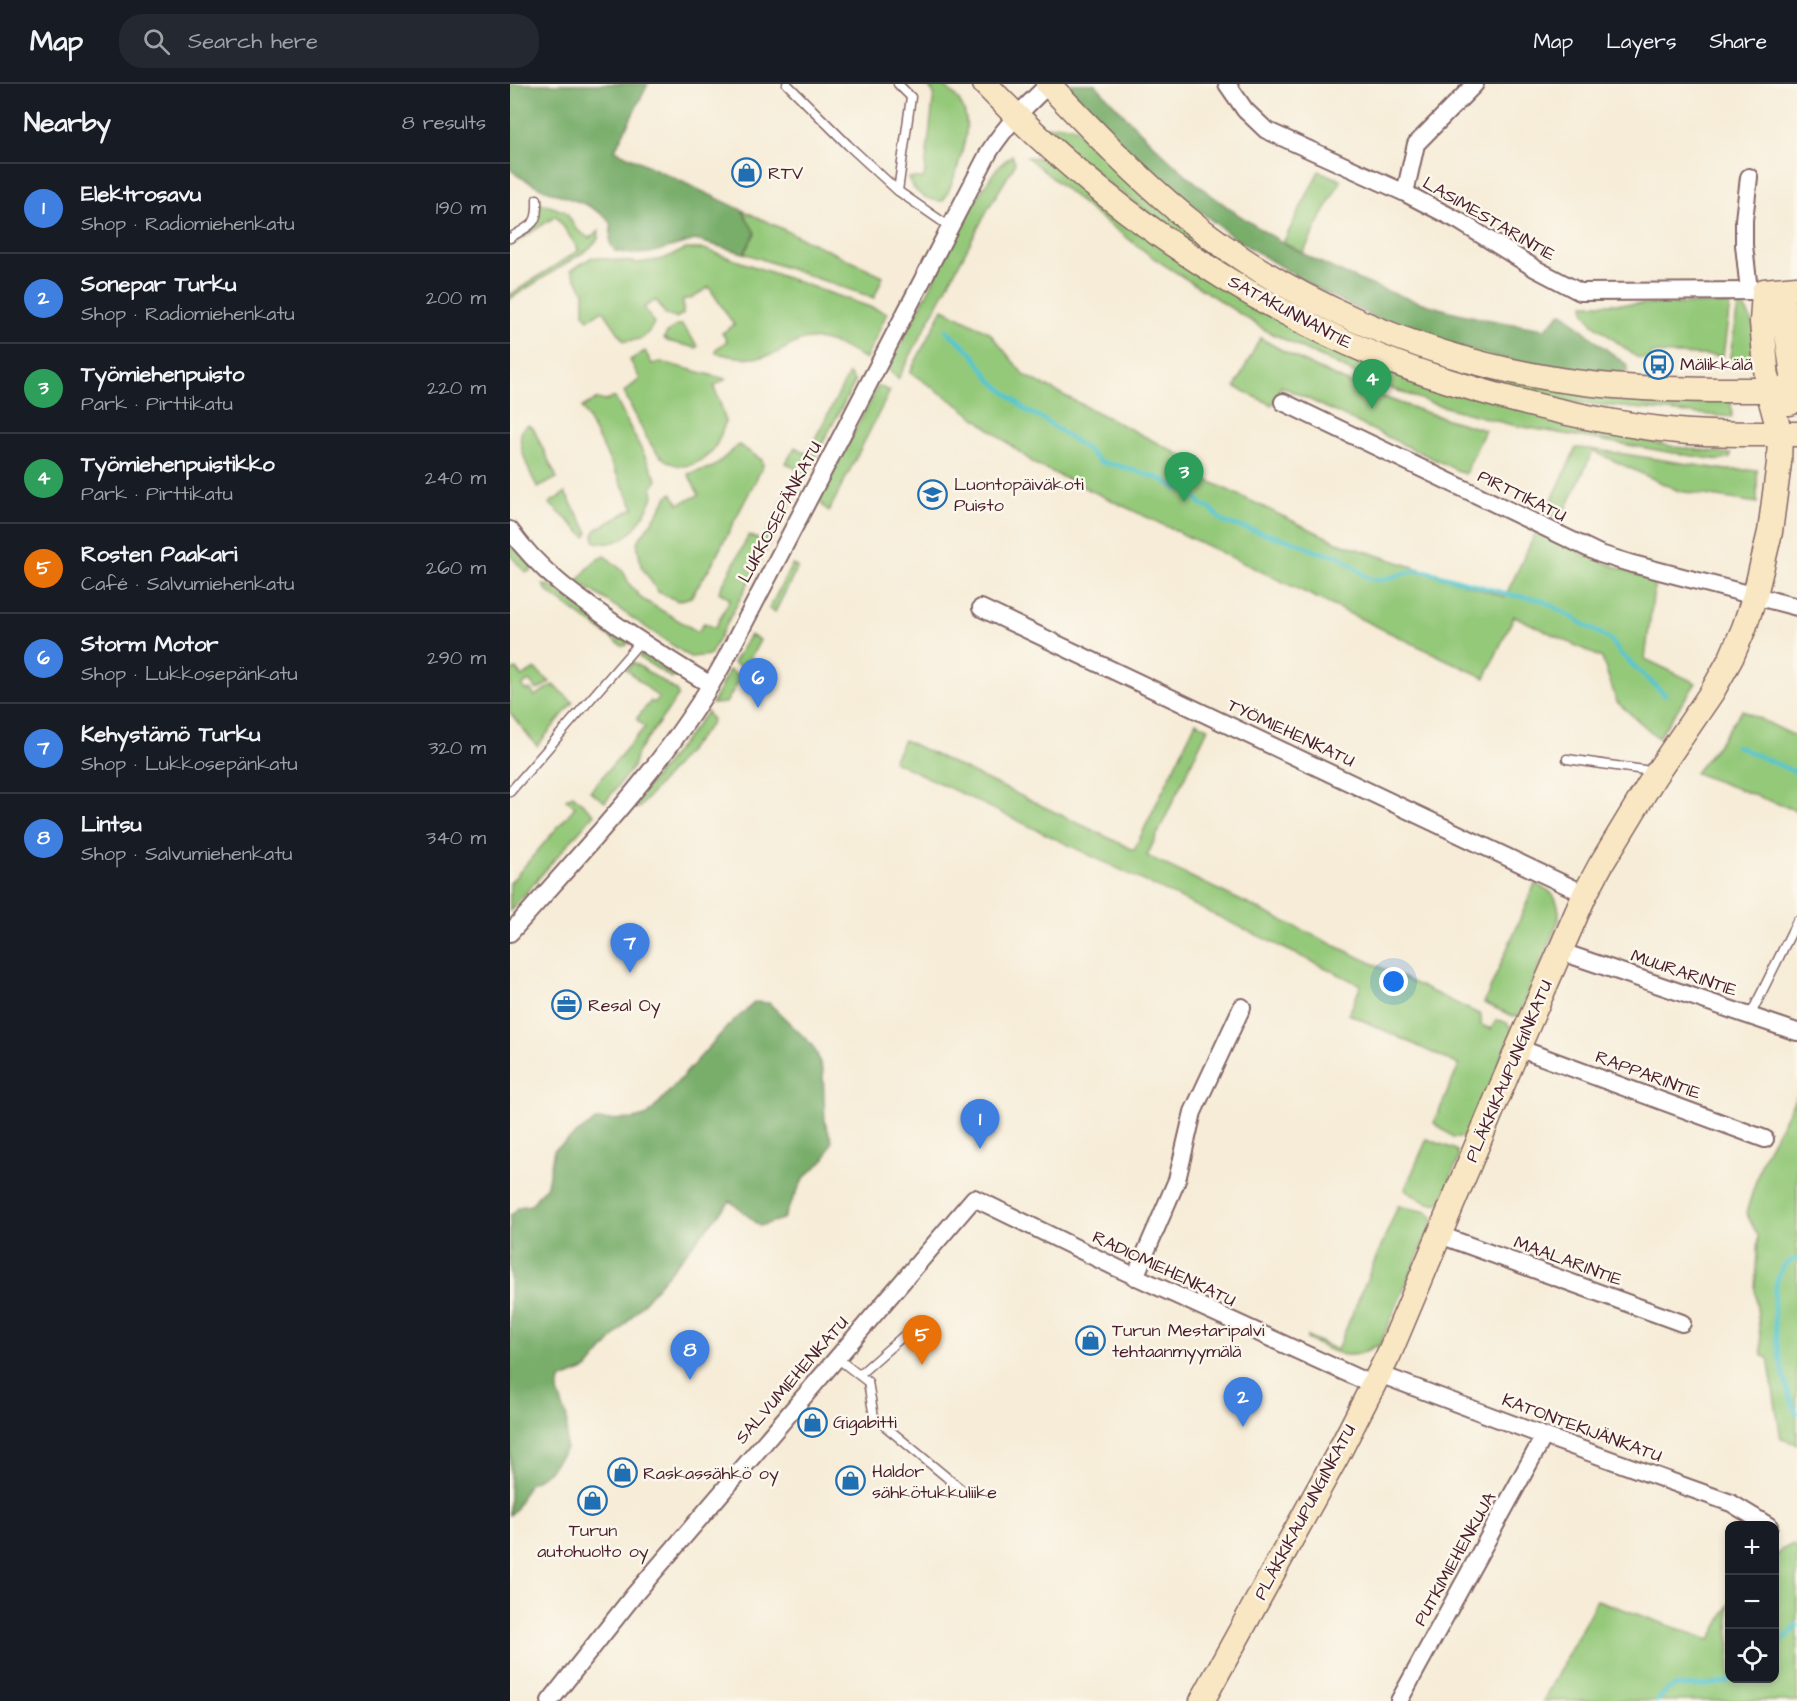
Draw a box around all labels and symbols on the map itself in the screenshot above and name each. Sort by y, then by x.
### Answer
shop icon: RTV [731,157,763,189]
place label: RTV [768,161,803,186]
street label: LASIMESTARINTIE [1418,171,1560,267]
street label: SATAKUNNANTIE [1224,269,1357,355]
bus stop icon: Mälikkälä [1643,348,1675,380]
place label: Mälikkälä [1680,352,1753,377]
pin: 4 [1352,360,1392,409]
street label: LUKKOSEPÄNKATU [732,437,828,587]
pin: 3 [1164,452,1204,502]
street label: PIRTTIKATU [1473,464,1571,528]
place label: Luontopäiväkoti Puisto [954,472,1084,518]
school or university icon: Luontopäiväkoti Puisto [917,478,949,510]
pin: 6 [738,658,778,708]
street label: TYÖMIEHENKATU [1223,693,1359,773]
pin: 7 [610,924,650,973]
street label: MUURARINTIE [1627,943,1741,1003]
your location [1379,967,1408,996]
street label: PLÄKKIKAUPUNGINKATU [1459,976,1559,1166]
office icon: Resal Oy [551,989,583,1021]
place label: Resal Oy [588,993,661,1019]
street label: RAPPARINTIE [1592,1044,1704,1106]
pin: 1 [960,1100,1000,1149]
street label: RADIOMIEHENKATU [1088,1225,1240,1313]
street label: MAALARINTIE [1510,1230,1626,1292]
street label: SALVUMIEHENKATU [729,1311,855,1449]
pin: 5 [902,1316,942,1365]
place label: Turun Mestaripalvi tehtaanmyymälä [1112,1318,1265,1365]
shop icon: Turun Mestaripalvi tehtaanmyymälä [1075,1324,1107,1356]
pin: 8 [670,1330,710,1380]
pin: 2 [1224,1378,1262,1427]
street label: KATONTEKIJÄNKATU [1499,1387,1665,1469]
shop icon: Gigabitti [796,1406,828,1438]
place label: Gigabitti [833,1410,897,1436]
street label: PLÄKKIKAUPUNGINKATU [1248,1420,1362,1604]
shop icon: Raskassähkö oy [606,1457,638,1489]
place label: Haldor sähkötukkuliike [872,1459,997,1505]
place label: Raskassähkö oy [643,1461,779,1487]
shop icon: Haldor sähkötukkuliike [835,1465,867,1497]
shop icon: Turun autohuolto oy [577,1485,609,1517]
street label: PUTKIMIEHENKUJA [1408,1487,1502,1630]
place label: Turun autohuolto oy [537,1518,649,1565]

